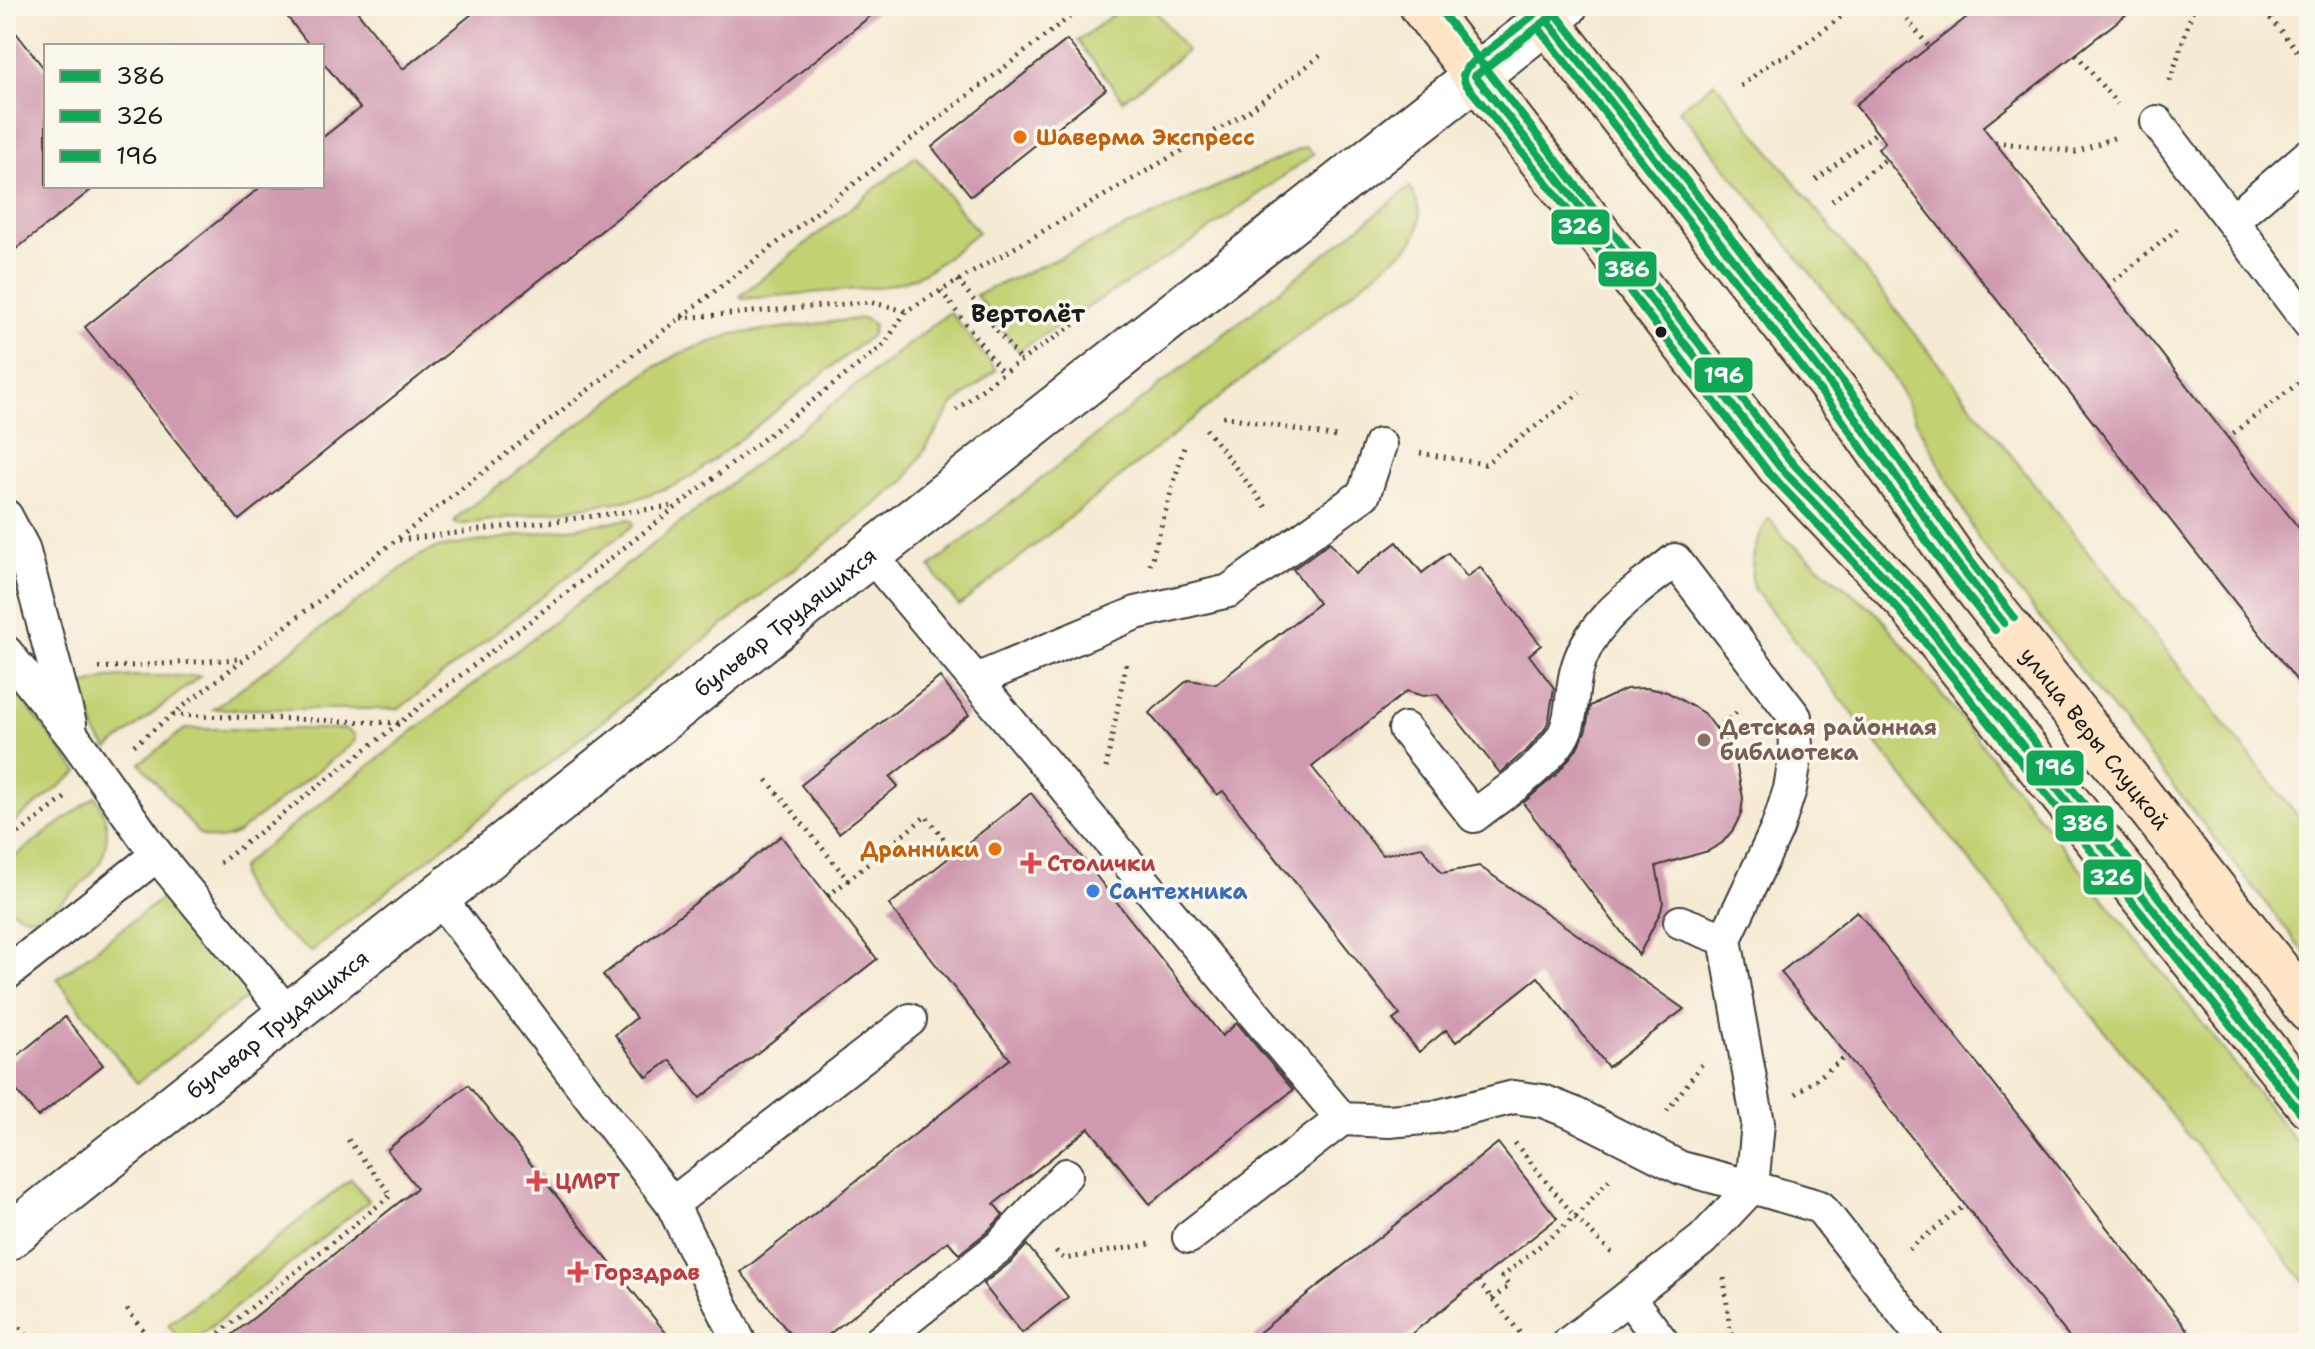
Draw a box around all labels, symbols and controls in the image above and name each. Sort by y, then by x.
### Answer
legend [44,44,324,188]
text: 386 [116,60,165,92]
text: 326 [116,100,164,132]
place label: Шаверма Экспресс [1036,123,1255,152]
marker: Шаверма Экспресс [1011,128,1029,146]
text: 196 [116,140,158,172]
line badge: 326 [1550,208,1611,246]
text: 326 [1557,212,1603,241]
line badge: 386 [1597,250,1658,288]
text: 386 [1604,255,1650,284]
district label: Вертолёт [971,298,1086,330]
unlabelled marker [1653,324,1669,340]
line badge: 196 [1693,356,1754,394]
text: 196 [1704,361,1744,390]
street label: бульвар Трудящихся [688,540,882,703]
street label: улица Веры Слуцкой [2014,641,2176,836]
place label: Детская районная библиотека [1720,713,1937,767]
marker: Детская районная библиотека [1695,731,1713,749]
line badge: 196 [2025,749,2085,787]
text: 196 [2035,753,2075,782]
line badge: 386 [2054,804,2115,843]
text: 386 [2062,809,2108,838]
place label: Дранники [860,835,979,864]
marker: Дранники [986,840,1004,858]
place label: Столички [1047,849,1156,878]
marker: Столички [1022,854,1040,872]
line badge: 326 [2082,858,2143,896]
text: 326 [2089,863,2135,892]
place label: Сантехника [1109,877,1248,906]
marker: Сантехника [1084,882,1102,900]
street label: бульвар Трудящихся [180,943,374,1105]
place label: ЦМРТ [555,1167,620,1196]
marker: ЦМРТ [526,1170,548,1192]
place label: Горздрав [594,1258,700,1287]
marker: Горздрав [569,1263,587,1281]

